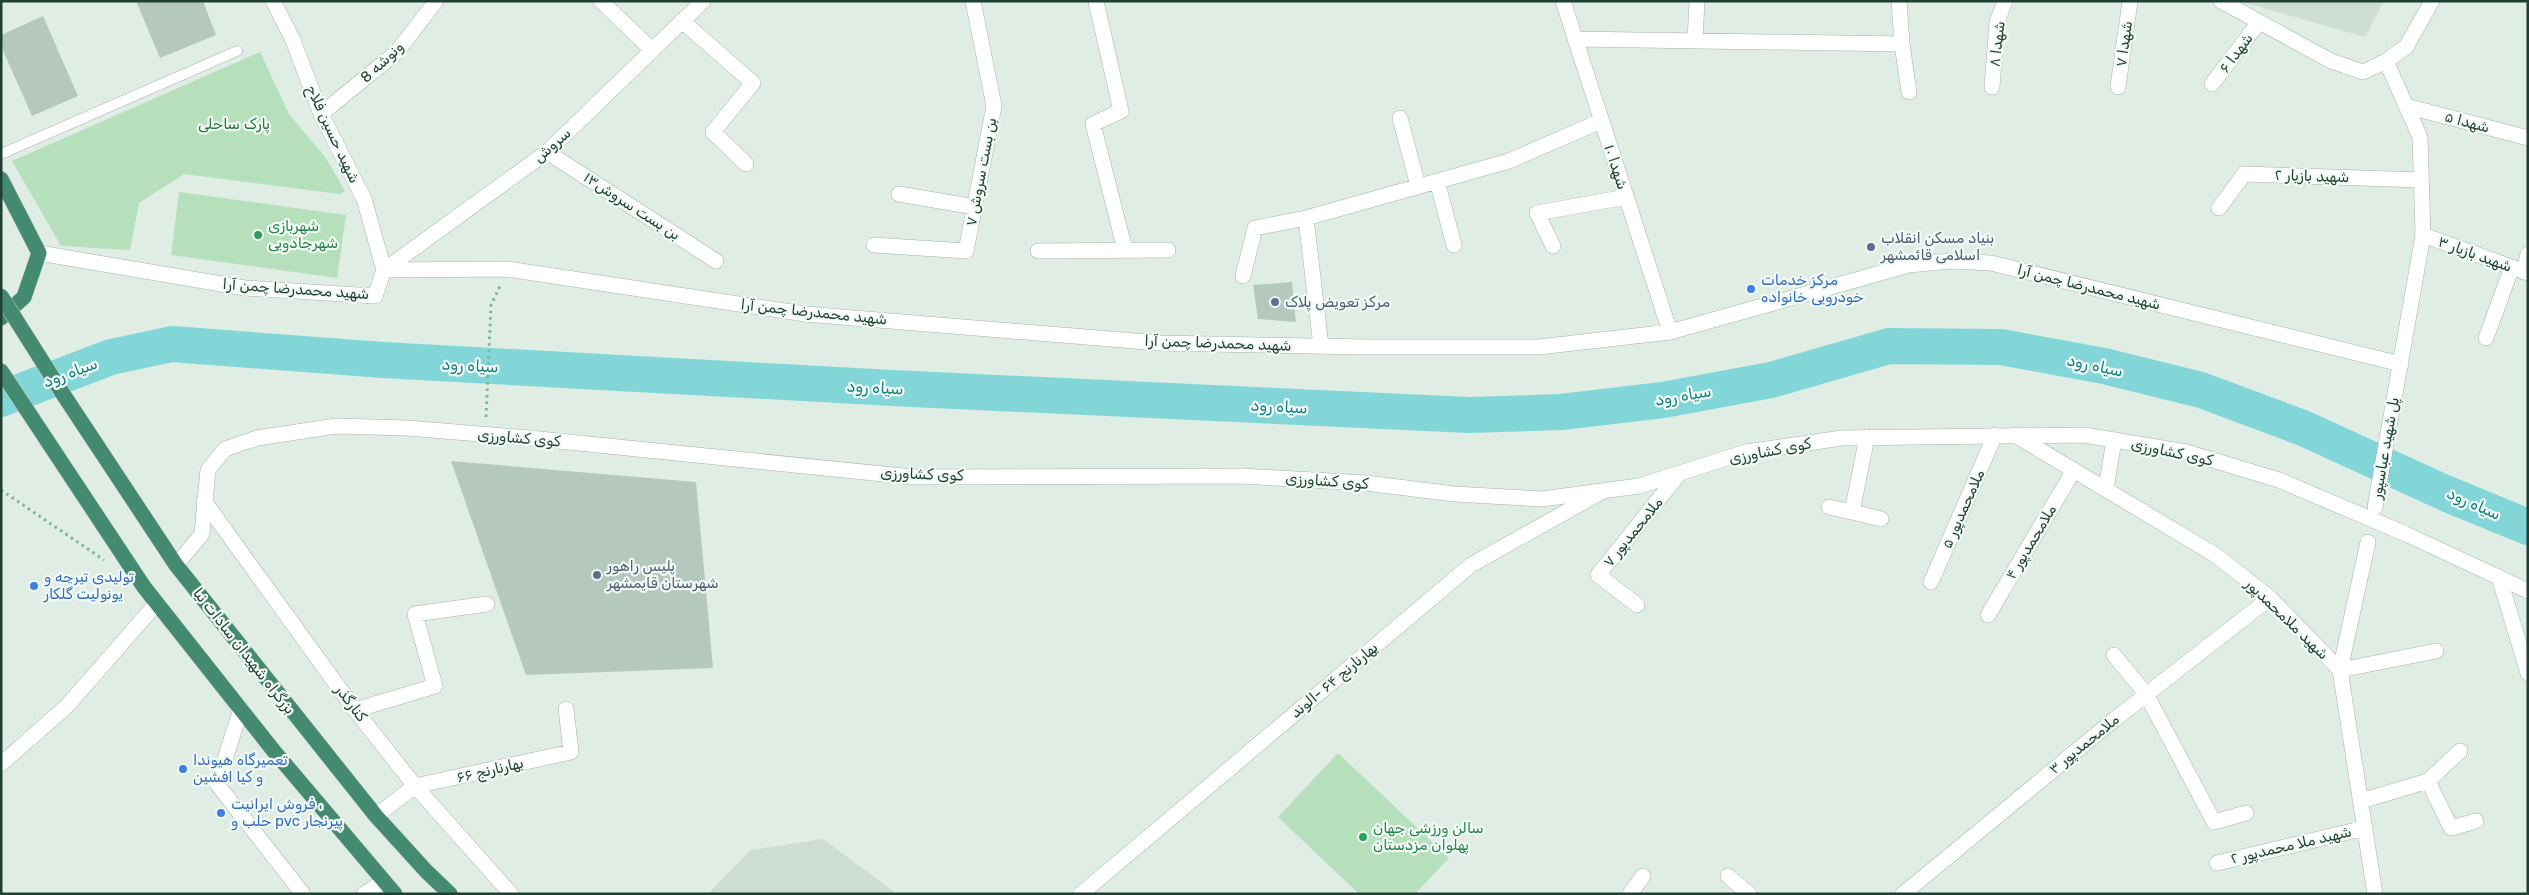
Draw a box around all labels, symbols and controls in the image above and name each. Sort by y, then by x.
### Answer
street label: شهدا ۸ [1985,20,2009,68]
street label: شهدا ۷ [2112,20,2136,68]
street label: شهدا ۶ [2215,30,2257,76]
street label: ونوشه 8 [357,38,408,87]
street label: شهید حسین فلاح [301,82,364,187]
street label: شهدا ۵ [2442,107,2492,137]
park label: پارک ساحلی [198,115,270,134]
street label: بن بست سروش ۷ [962,116,1001,228]
street label: سروش [529,124,575,167]
street label: شهدا ۱۰ [1600,142,1632,192]
street label: شهید بازیار ۲ [2274,166,2350,186]
street label: بن بست سروش۱۳ [580,168,684,245]
place label: شهربازی شهرجادویی [268,217,338,253]
marker: شهربازی شهرجادویی [252,229,264,241]
place label: بنیاد مسکن انقلاب اسلامی قائمشهر [1880,229,1994,264]
street label: شهید بازیار ۳ [2436,232,2514,276]
marker: بنیاد مسکن انقلاب اسلامی قائمشهر [1865,241,1877,253]
street label: شهید محمدرضا چمن آرا [2015,260,2163,314]
place label: مرکز خدمات خودرویی خانواده [1761,271,1864,307]
street label: شهید محمدرضا چمن آرا [222,275,370,303]
marker: مرکز خدمات خودرویی خانواده [1745,283,1757,295]
place label: مرکز تعویض پلاک [1285,293,1390,312]
street label: شهید محمدرضا چمن آرا [740,295,888,329]
marker: مرکز تعویض پلاک [1269,296,1281,308]
street label: شهید محمدرضا چمن آرا [1144,331,1292,355]
water label: سیاه رود [2065,350,2125,382]
water label: سیاه رود [40,353,101,392]
water label: سیاه رود [441,355,499,377]
water label: سیاه رود [846,377,904,399]
water label: سیاه رود [1653,381,1713,411]
water label: سیاه رود [1250,396,1308,418]
street label: پل شهید عباسپور [2367,396,2404,501]
street label: کوی کشاورزی [477,425,562,452]
street label: کوی کشاورزی [1727,434,1813,469]
street label: کوی کشاورزی [2129,435,2215,471]
street label: کوی کشاورزی [880,464,964,485]
street label: ملامحمدپور ۵ [1938,467,1989,552]
street label: کوی کشاورزی [1285,469,1369,494]
water label: سیاه رود [2444,483,2504,525]
street label: ملامحمدپور ۷ [1599,493,1667,571]
street label: ملامحمدپور ۴ [2002,501,2061,583]
place label: پلیس راهور شهرستان قایمشهر [606,557,719,592]
place label: تولیدی تیرچه و یونولیت گلکار [43,568,134,603]
marker: پلیس راهور شهرستان قایمشهر [591,569,603,581]
street label: شهید ملامحمدپور [2240,574,2332,664]
marker: تولیدی تیرچه و یونولیت گلکار [28,580,40,592]
street label: بزرگراه شهیدان سادات نیا [189,584,299,718]
street label: بهارنارنج ۶۴ -الوند [1287,638,1383,723]
street label: کنارگذر [331,680,371,725]
street label: ملامحمدپور ۳ [2045,710,2123,779]
place label: تعمیرگاه هیوندا و کیا افشین [193,751,288,787]
street label: بهارنارنج ۶۶ [455,754,526,788]
marker: تعمیرگاه هیوندا و کیا افشین [177,763,189,775]
place label: فروش ایرانیت ، حلب و pvc پیرنجار [231,795,343,831]
marker: فروش ایرانیت ، حلب و pvc پیرنجار [215,807,227,819]
place label: سالن ورزشی جهان پهلوان مزدستان [1373,819,1484,855]
street label: شهید ملا محمدپور ۲ [2229,822,2353,869]
marker: سالن ورزشی جهان پهلوان مزدستان [1357,831,1369,843]

